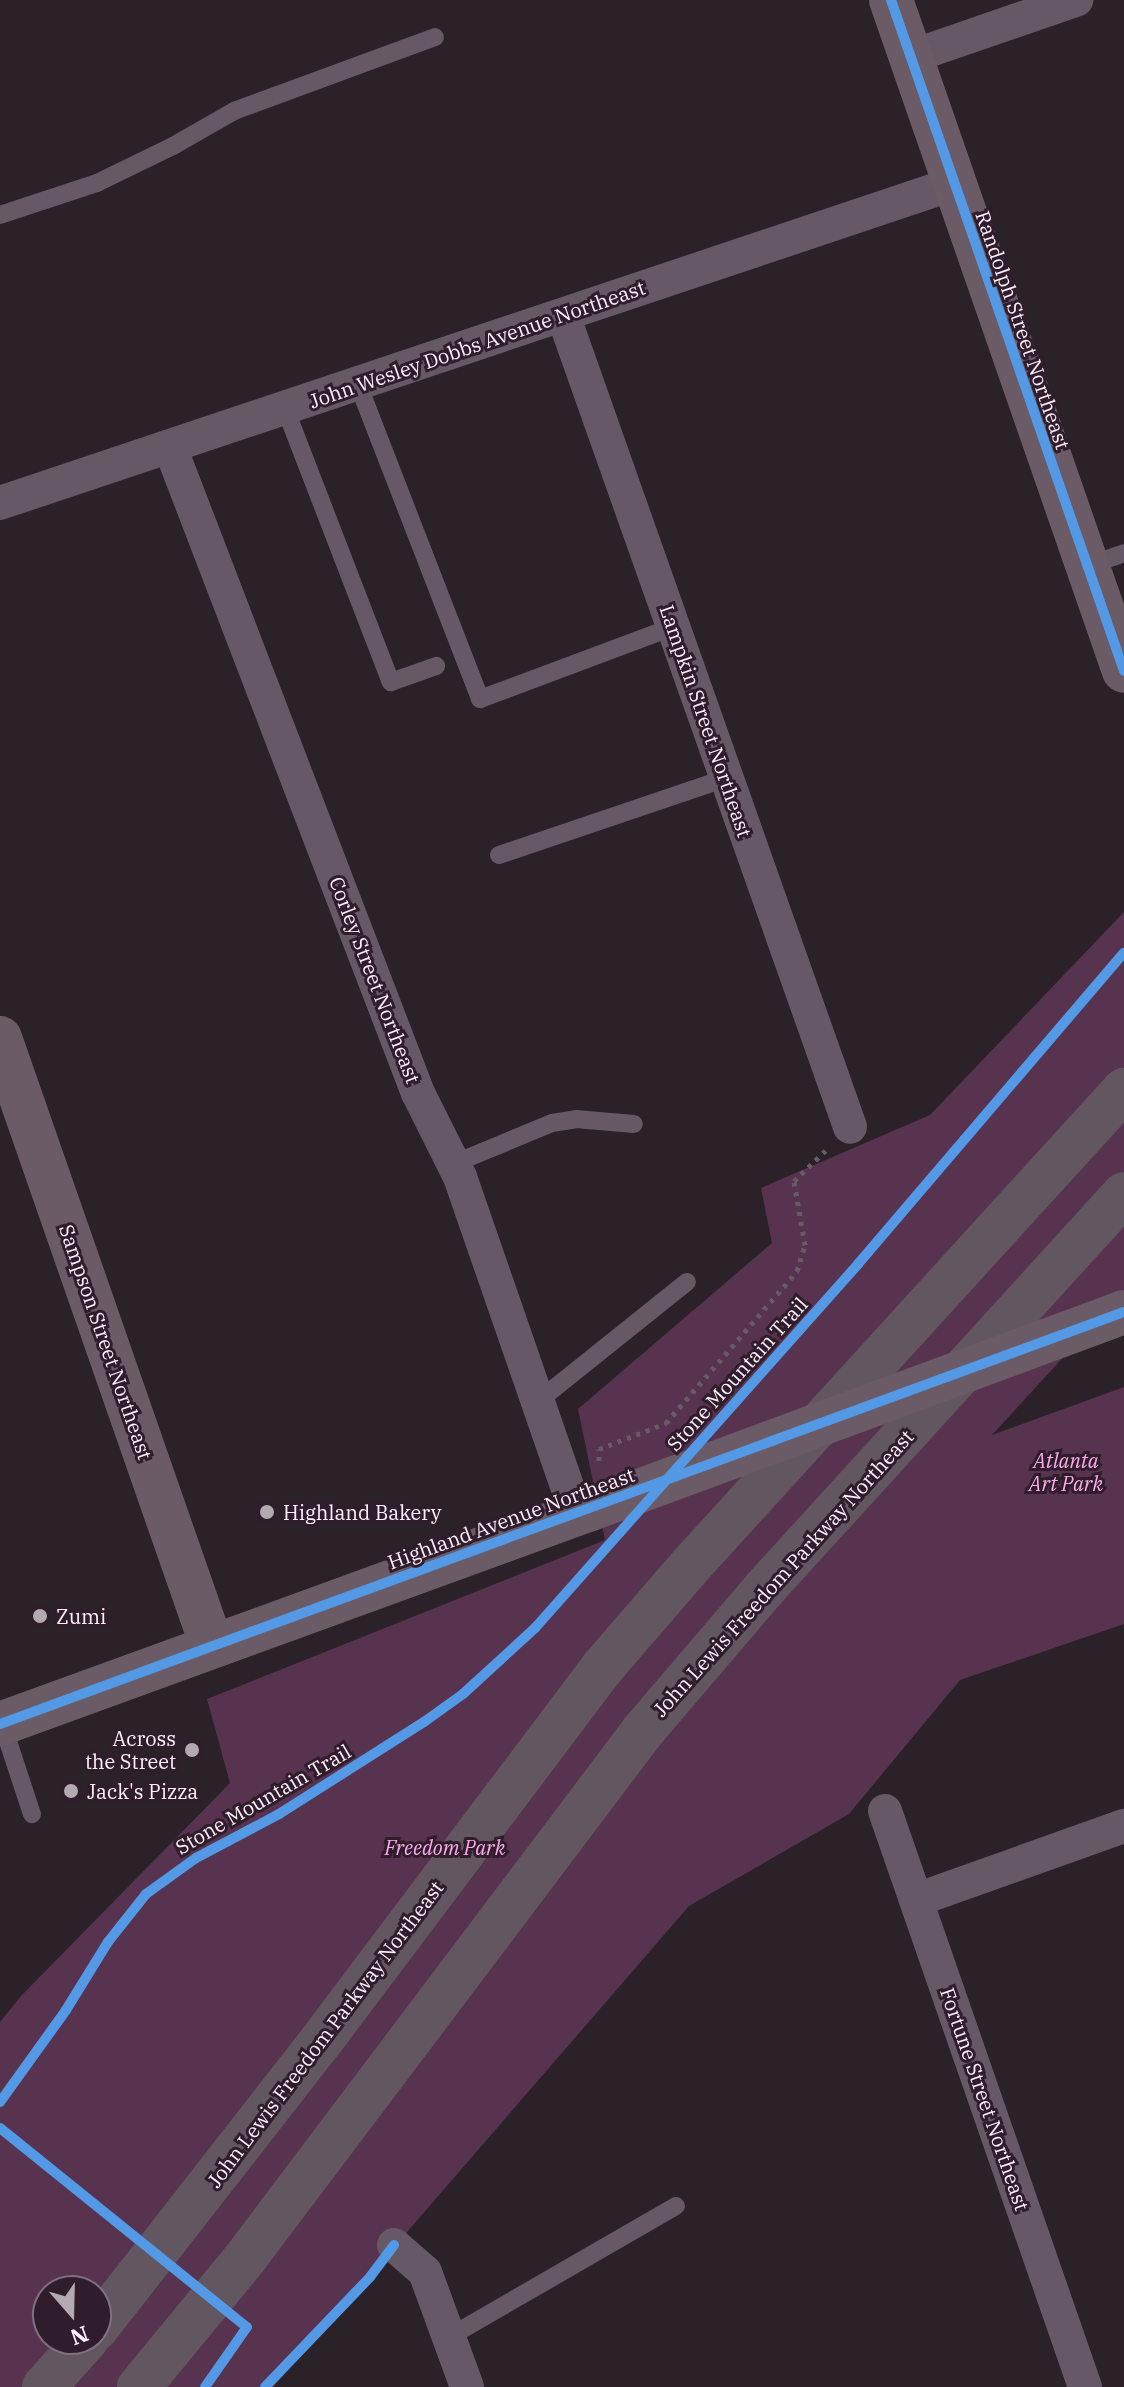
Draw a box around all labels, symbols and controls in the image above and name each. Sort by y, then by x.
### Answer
street label: Randolph Street Northeast [971,208,1075,452]
street label: John Wesley Dobbs Avenue Northeast [306,275,648,413]
street label: Lampkin Street Northeast [655,602,757,840]
street label: Corley Street Northeast [324,873,426,1087]
street label: Sampson Street Northeast [54,1221,158,1463]
street label: Stone Mountain Trail [662,1292,812,1456]
street label: John Lewis Freedom Parkway Northeast [648,1425,918,1721]
park label: Atlanta Art Park [1029,1448,1103,1495]
street label: Highland Avenue Northeast [384,1462,638,1574]
place label: Highland Bakery [283,1500,441,1524]
marker: Highland Bakery [258,1503,276,1521]
place label: Zumi [56,1604,106,1628]
marker: Zumi [31,1607,49,1625]
place label: Across the Street [85,1726,176,1773]
street label: Stone Mountain Trail [171,1739,355,1859]
marker: Across the Street [183,1741,201,1759]
place label: Jack's Pizza [87,1779,198,1803]
marker: Jack's Pizza [62,1782,80,1800]
park label: Freedom Park [385,1835,505,1859]
street label: John Lewis Freedom Parkway Northeast [202,1876,448,2192]
street label: Fortune Street Northeast [936,1984,1034,2214]
north arrow [32,2275,112,2355]
text: N [67,2320,93,2353]

